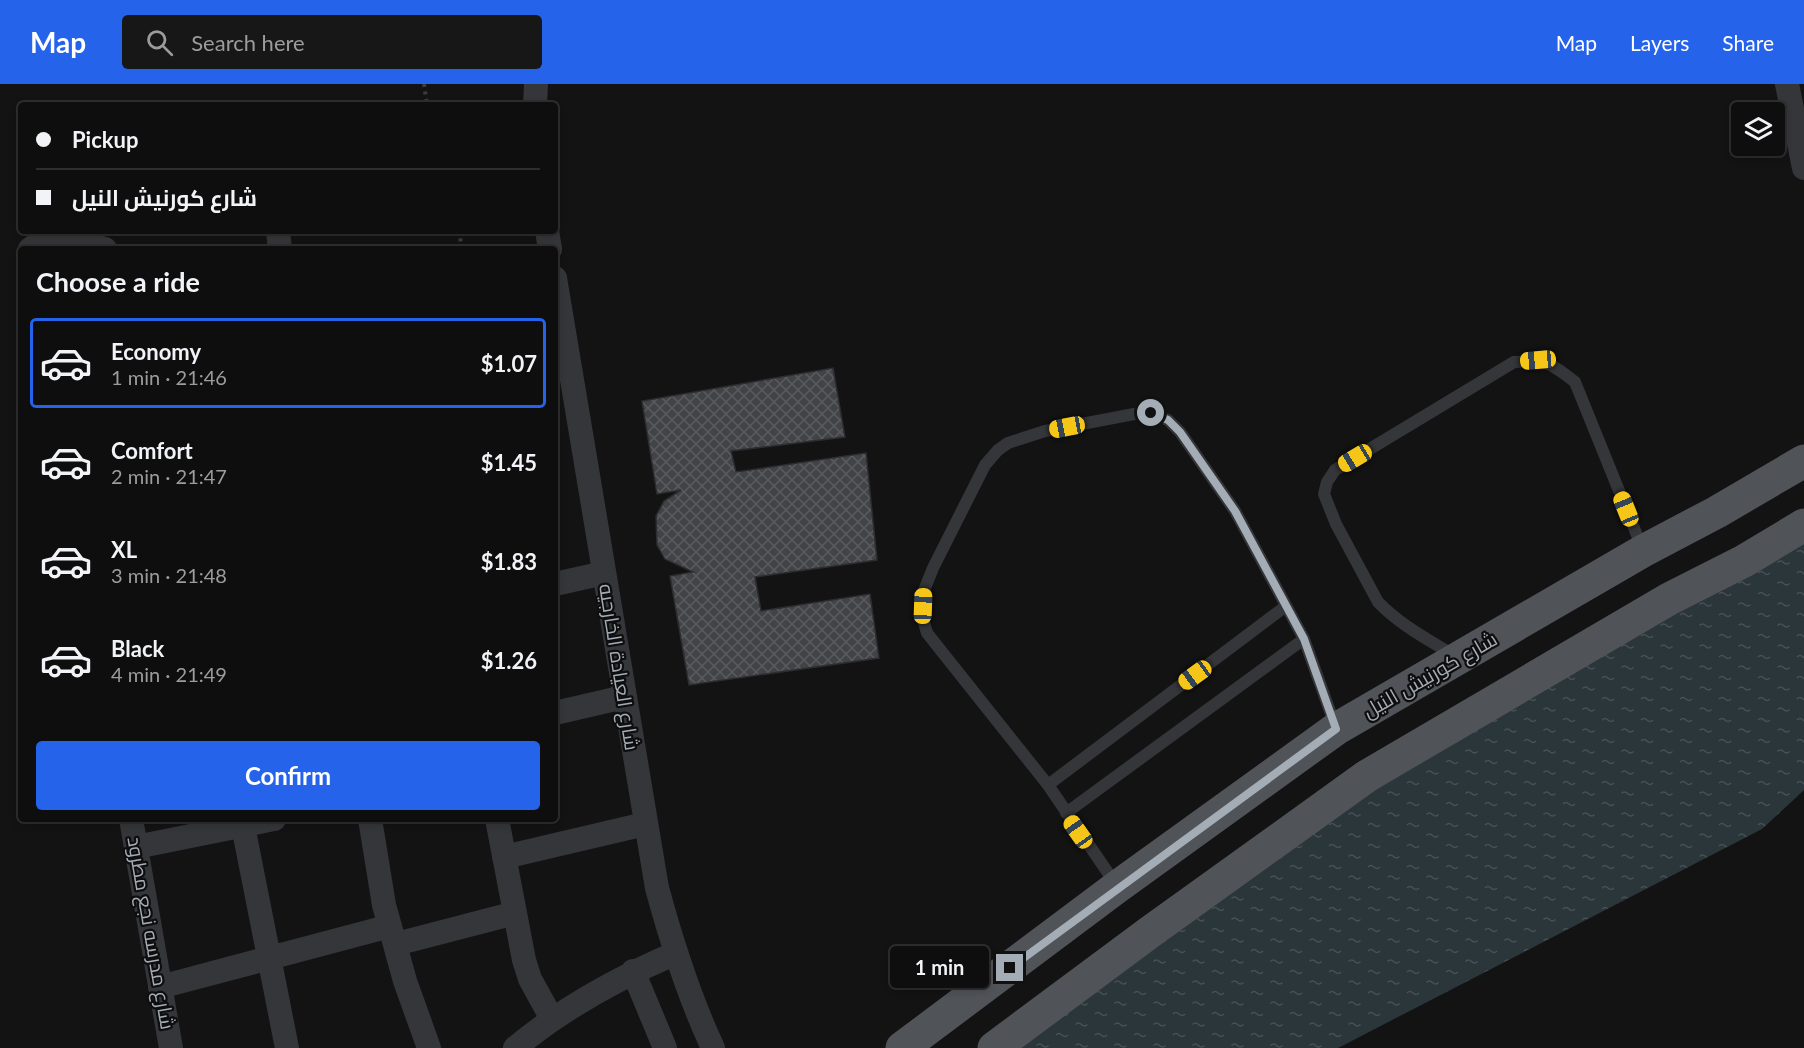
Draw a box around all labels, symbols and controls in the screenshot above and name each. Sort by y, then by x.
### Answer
search box [122,15,542,69]
text: Map [30,25,86,59]
icon: search [143,26,176,59]
text: Search here [191,29,305,56]
text: Map [1556,30,1597,55]
text: Layers [1630,30,1689,55]
text: Share [1722,30,1774,55]
map controls [1731,102,1785,156]
button: layers [1731,102,1785,156]
text: Pickup [72,126,138,153]
text: شارع كورنيش النيل [72,184,257,211]
text: Choose a ride [36,265,200,298]
icon: car [39,336,93,390]
text: Economy [111,338,201,365]
car [1519,349,1557,371]
text: $1.07 [481,350,537,377]
text: 1 min · 21:46 [111,365,227,389]
route start [1137,399,1164,426]
car [1048,415,1086,439]
icon: car [39,435,93,489]
text: Comfort [111,437,193,464]
car [1335,441,1375,475]
text: $1.45 [481,449,537,476]
text: 2 min · 21:47 [111,464,227,488]
car [1611,489,1641,529]
icon: car [39,534,93,588]
text: XL [111,536,137,563]
text: $1.83 [481,548,537,575]
text: 3 min · 21:48 [111,563,227,587]
street label: شارع العيادة الخارجيه [592,582,645,752]
car [913,588,933,624]
street label: شارع كورنيش النيل [1358,626,1502,725]
icon: car [39,633,93,687]
text: Black [111,635,164,662]
text: $1.26 [481,647,537,674]
car [1175,657,1215,693]
text: 4 min · 21:49 [111,662,227,686]
button: Confirm [36,741,540,810]
car [1060,812,1096,852]
street label: شارع مدرسه نجع مطرود [120,835,181,1032]
callout: 1 min [890,947,989,989]
route end [996,954,1023,981]
text: 1 min [915,955,964,979]

